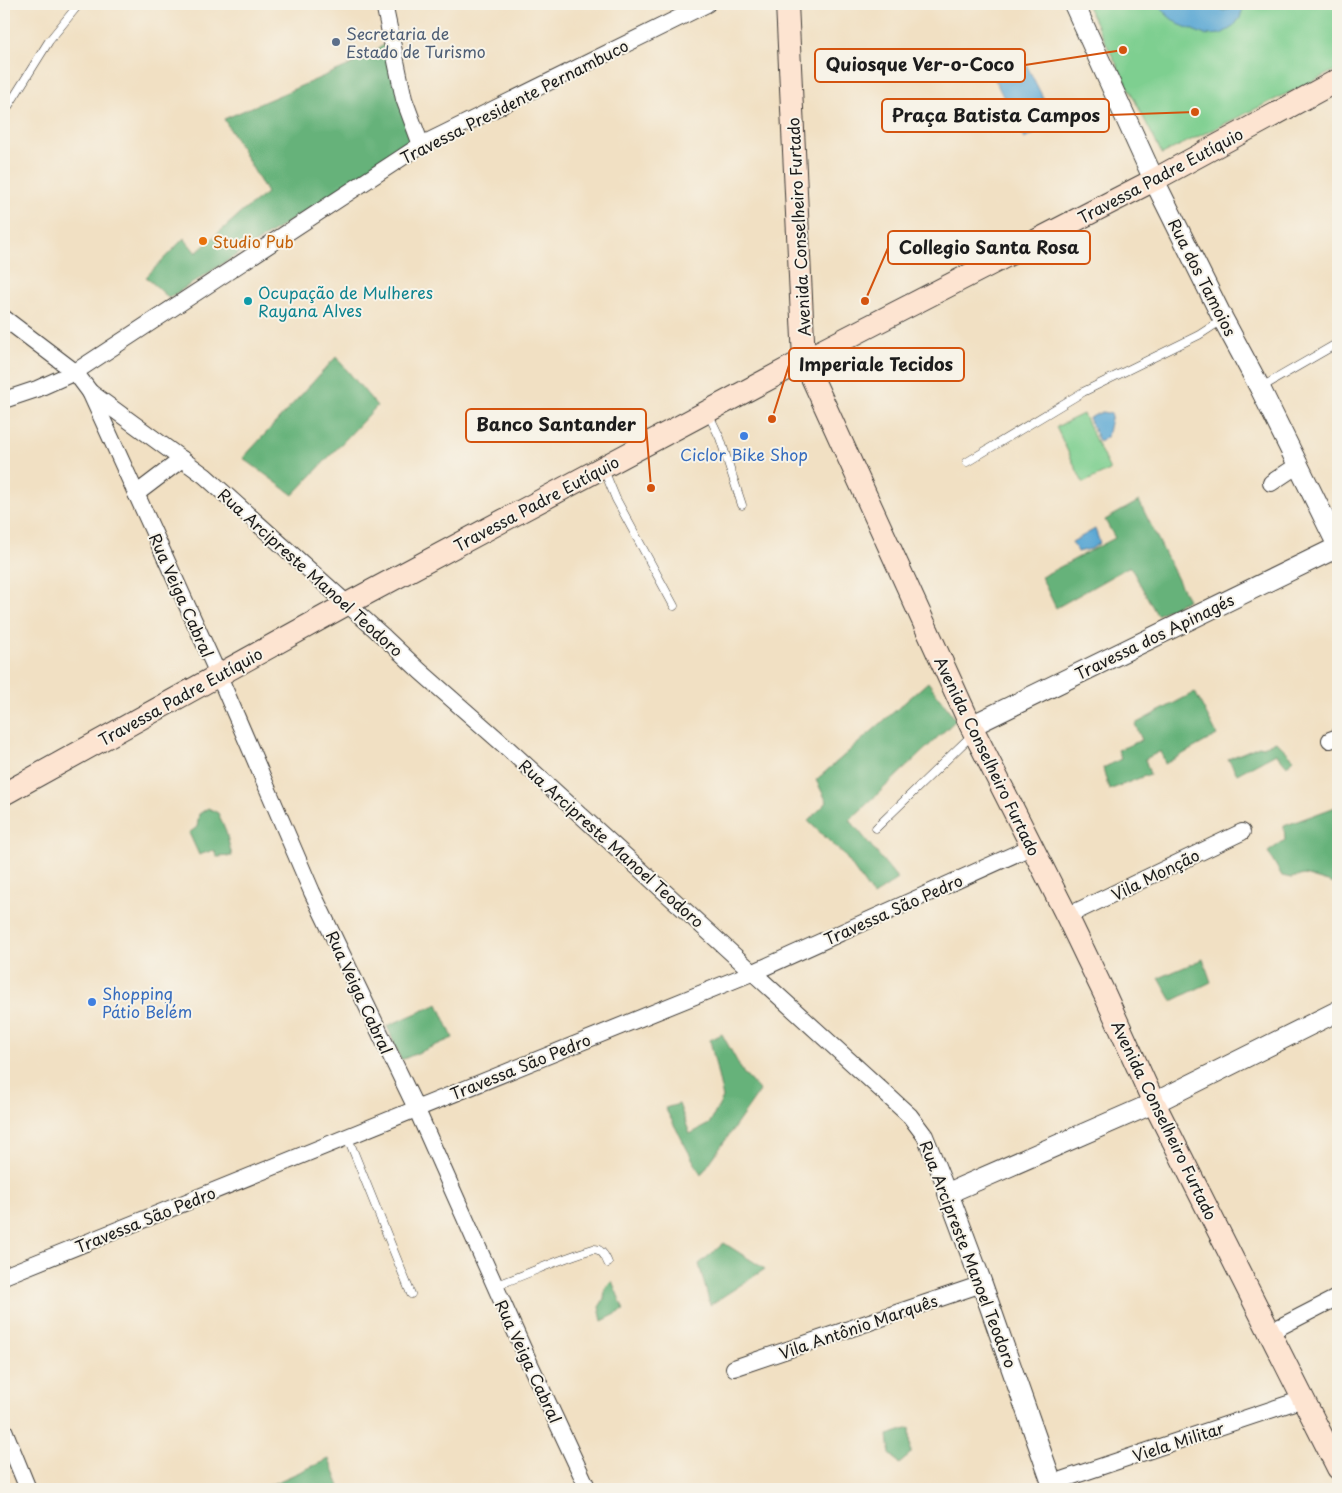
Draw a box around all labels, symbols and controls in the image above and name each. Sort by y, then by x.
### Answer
place label: Secretaria de Estado de Turismo [346,21,486,63]
street label: Travessa Presidente Pernambuco [396,33,632,169]
marker: Secretaria de Estado de Turismo [330,36,342,48]
callout: Quiosque Ver-o-Coco [815,49,1025,82]
text: Quiosque Ver-o-Coco [826,50,1015,77]
callout: Praça Batista Campos [882,99,1109,132]
text: Praça Batista Campos [892,101,1101,128]
street label: Avenida Conselheiro Furtado [780,117,816,337]
street label: Travessa Padre Eutíquio [1073,121,1247,229]
street label: Rua dos Tamoios [1163,214,1243,340]
place label: Studio Pub [213,229,294,253]
callout: Collegio Santa Rosa [888,231,1090,264]
text: Collegio Santa Rosa [899,233,1079,260]
marker: Studio Pub [197,235,209,247]
place label: Ocupação de Mulheres Rayana Alves [258,280,433,322]
marker: Ocupação de Mulheres Rayana Alves [242,295,254,307]
callout: Imperiale Tecidos [789,348,964,381]
text: Imperiale Tecidos [799,350,954,377]
callout: Banco Santander [466,409,646,442]
text: Banco Santander [476,410,637,437]
marker: Ciclor Bike Shop [738,430,750,442]
place label: Ciclor Bike Shop [680,442,808,466]
street label: Travessa Padre Eutíquio [449,449,623,557]
street label: Rua Arcipreste Manoel Teodoro [213,482,409,662]
street label: Rua Veiga Cabral [144,529,220,661]
street label: Travessa dos Apinagés [1070,587,1238,685]
street label: Travessa Padre Eutíquio [94,641,267,751]
street label: Avenida Conselheiro Furtado [929,652,1047,860]
street label: Rua Arcipreste Manoel Teodoro [514,753,710,933]
street label: Vila Monção [1107,842,1203,906]
street label: Travessa São Pedro [820,868,966,950]
street label: Rua Veiga Cabral [321,926,399,1058]
place label: Shopping Pátio Belém [102,981,192,1023]
marker: Shopping Pátio Belém [86,996,98,1008]
street label: Avenida Conselheiro Furtado [1106,1016,1224,1224]
street label: Travessa São Pedro [446,1027,594,1105]
street label: Rua Arcipreste Manoel Teodoro [914,1137,1024,1371]
street label: Travessa São Pedro [71,1180,219,1258]
street label: Vila Antônio Marquês [775,1288,941,1364]
street label: Rua Veiga Cabral [490,1295,568,1427]
street label: Viela Militar [1129,1415,1228,1467]

